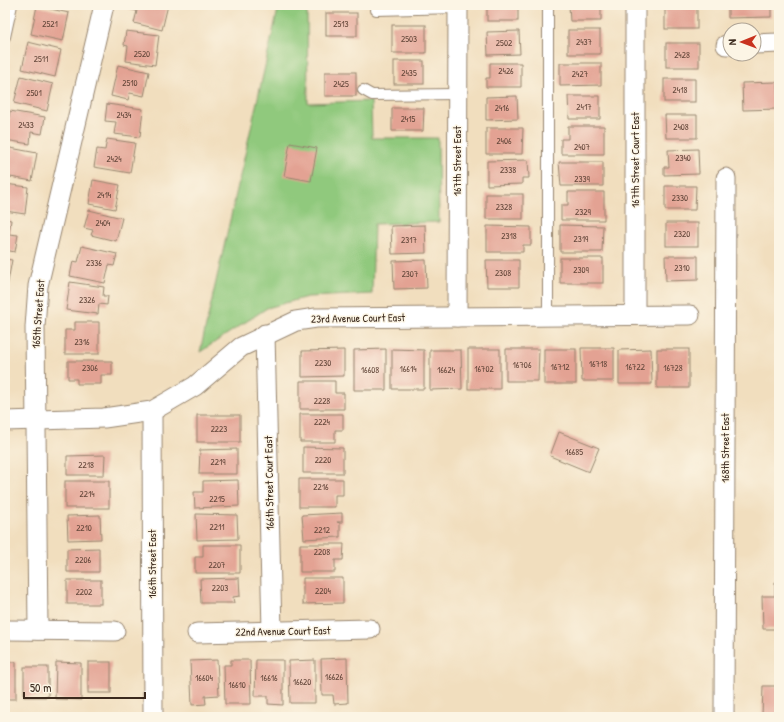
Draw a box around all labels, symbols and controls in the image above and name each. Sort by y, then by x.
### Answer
house number: 2521 [42,18,58,30]
house number: 2513 [333,18,349,30]
north arrow [722,22,762,62]
house number: 2503 [401,33,417,45]
house number: 2437 [576,36,593,48]
house number: 2502 [496,37,513,49]
text: N [725,39,739,45]
house number: 2520 [134,48,150,60]
house number: 2428 [674,49,690,61]
house number: 2511 [34,53,48,65]
house number: 2426 [498,65,514,77]
house number: 2435 [401,67,417,79]
house number: 2427 [572,68,589,80]
house number: 2510 [122,77,138,89]
house number: 2425 [333,78,349,90]
house number: 2418 [673,84,687,96]
house number: 2501 [26,87,42,99]
house number: 2417 [576,101,592,113]
house number: 2416 [495,102,510,114]
house number: 2434 [117,109,132,121]
street label: 167th Street Court East [628,112,642,208]
house number: 2415 [401,113,416,125]
house number: 2433 [18,119,34,131]
house number: 2408 [673,121,689,133]
street label: 167th Street East [450,126,464,196]
house number: 2406 [496,135,512,147]
house number: 2407 [574,141,591,153]
house number: 2340 [675,152,691,164]
house number: 2424 [106,153,122,165]
house number: 2338 [500,164,516,176]
house number: 2339 [574,173,590,185]
house number: 2414 [97,189,112,201]
house number: 2330 [672,192,688,204]
house number: 2328 [496,201,512,213]
house number: 2329 [575,206,592,218]
house number: 2404 [96,217,111,229]
house number: 2320 [674,228,690,240]
house number: 2318 [501,230,517,242]
house number: 2319 [574,233,589,245]
house number: 2317 [401,234,418,246]
house number: 2336 [86,257,102,269]
house number: 2310 [674,262,690,274]
house number: 2309 [573,264,589,276]
house number: 2308 [495,267,511,279]
house number: 2307 [402,268,419,280]
street label: 165th Street East [29,279,47,349]
house number: 2326 [79,294,95,306]
street label: 23rd Avenue Court East [311,310,405,326]
house number: 2316 [74,336,90,348]
house number: 2230 [315,357,331,369]
house number: 16718 [589,358,607,370]
house number: 16706 [513,359,532,371]
house number: 16712 [551,361,570,373]
house number: 16722 [625,361,646,373]
house number: 2306 [82,362,98,374]
house number: 16728 [663,362,683,374]
house number: 16614 [399,363,417,375]
house number: 16702 [474,363,495,375]
house number: 16608 [361,364,379,376]
house number: 16624 [437,364,456,376]
house number: 2228 [314,395,330,407]
street label: 168th Street East [718,413,732,483]
house number: 2224 [314,416,331,428]
house number: 2223 [211,423,227,435]
street label: 166th Street Court East [261,435,277,530]
house number: 16685 [565,446,583,458]
house number: 2220 [315,454,331,466]
house number: 2219 [211,456,226,468]
house number: 2218 [78,459,94,471]
house number: 2216 [313,481,329,493]
house number: 2214 [79,488,95,500]
house number: 2215 [209,493,225,505]
house number: 2211 [210,521,224,533]
house number: 2210 [76,522,92,534]
house number: 2212 [314,524,331,536]
street label: 166th Street East [145,529,159,599]
house number: 2208 [314,546,330,558]
house number: 2206 [75,554,91,566]
house number: 2207 [209,559,226,571]
house number: 2203 [212,582,228,594]
house number: 2204 [315,585,332,597]
house number: 2202 [76,586,93,598]
street label: 22nd Avenue Court East [235,623,331,639]
house number: 16626 [325,671,344,683]
house number: 16604 [195,672,214,684]
house number: 16616 [260,672,278,684]
scale bar [24,674,145,700]
house number: 16620 [293,676,311,688]
text: 50 m [30,679,51,696]
house number: 16610 [228,679,246,691]

